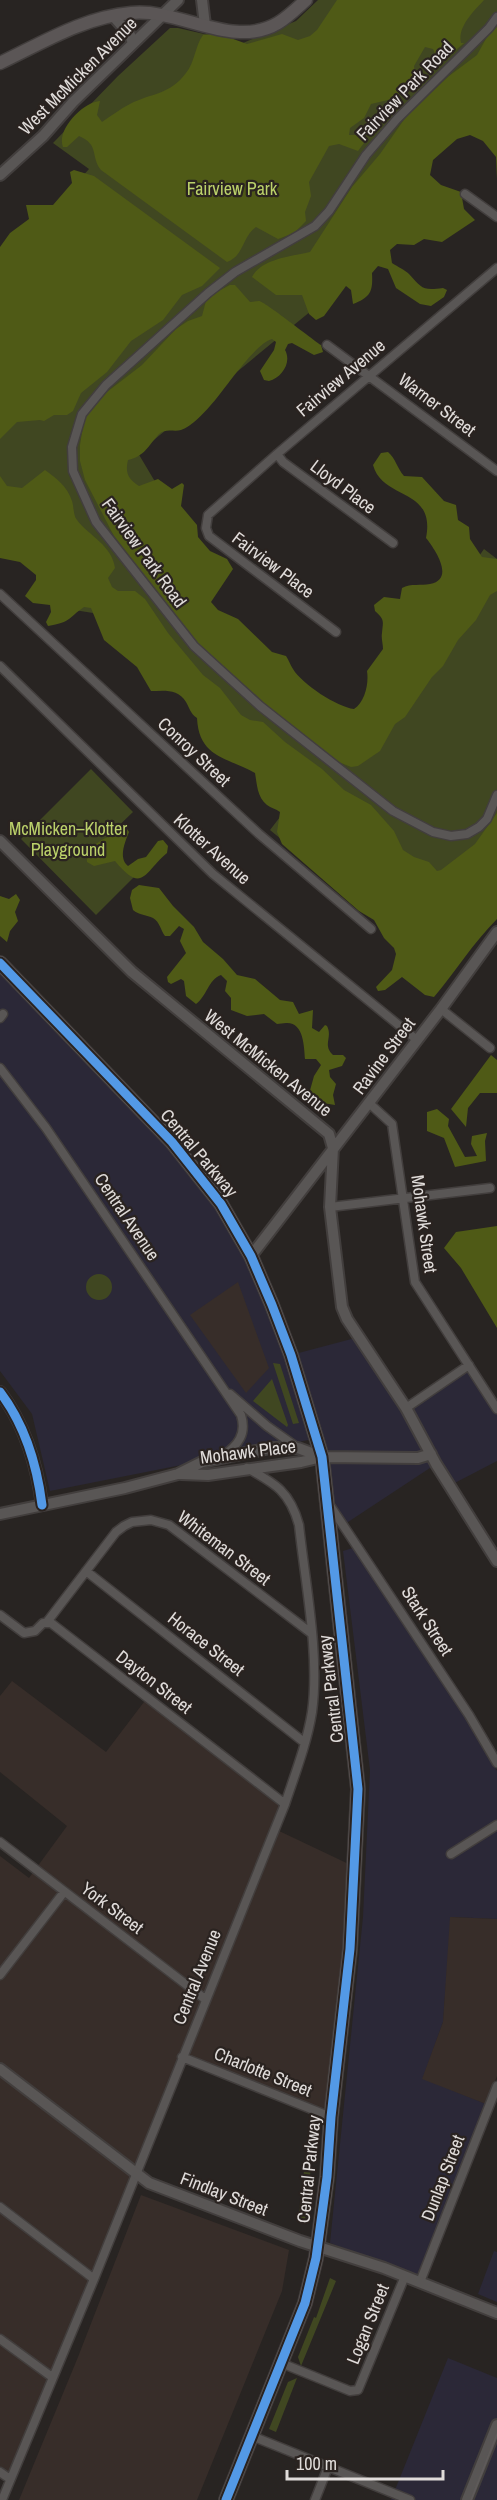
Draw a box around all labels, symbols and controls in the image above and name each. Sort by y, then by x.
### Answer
street label: West McMicken Avenue [13,11,142,140]
street label: Fairview Park Road [351,35,459,146]
park label: Fairview Park [187,176,278,201]
street label: Fairview Avenue [291,333,390,422]
street label: Warner Street [393,367,481,442]
street label: Lloyd Place [305,454,381,520]
street label: Fairview Park Road [96,493,193,613]
street label: Fairview Place [227,525,320,604]
street label: Conroy Street [153,711,236,792]
street label: Klotter Avenue [168,807,256,890]
park label: McMicken–Klotter Playground [9,816,127,862]
street label: West McMicken Avenue [199,1003,338,1122]
street label: Ravine Street [346,1012,421,1099]
street label: Central Parkway [155,1103,244,1203]
street label: Central Avenue [89,1168,166,1265]
street label: Mohawk Street [405,1173,444,1274]
street label: Mohawk Place [199,1433,297,1470]
street label: Whiteman Street [173,1504,276,1591]
street label: Stark Street [396,1581,459,1660]
street label: Horace Street [163,1606,250,1681]
street label: Central Parkway [311,1633,350,1744]
street label: Dayton Street [111,1644,198,1719]
street label: York Street [76,1876,149,1939]
street label: Central Avenue [166,1925,227,2028]
street label: Charlotte Street [211,2041,316,2102]
street label: Central Parkway [290,2113,327,2224]
street label: Dunlap Street [415,2131,470,2224]
street label: Findlay Street [177,2165,272,2222]
street label: Logan Street [340,2280,395,2368]
scale bar [287,2443,443,2481]
text: 100 m [296,2451,337,2476]

